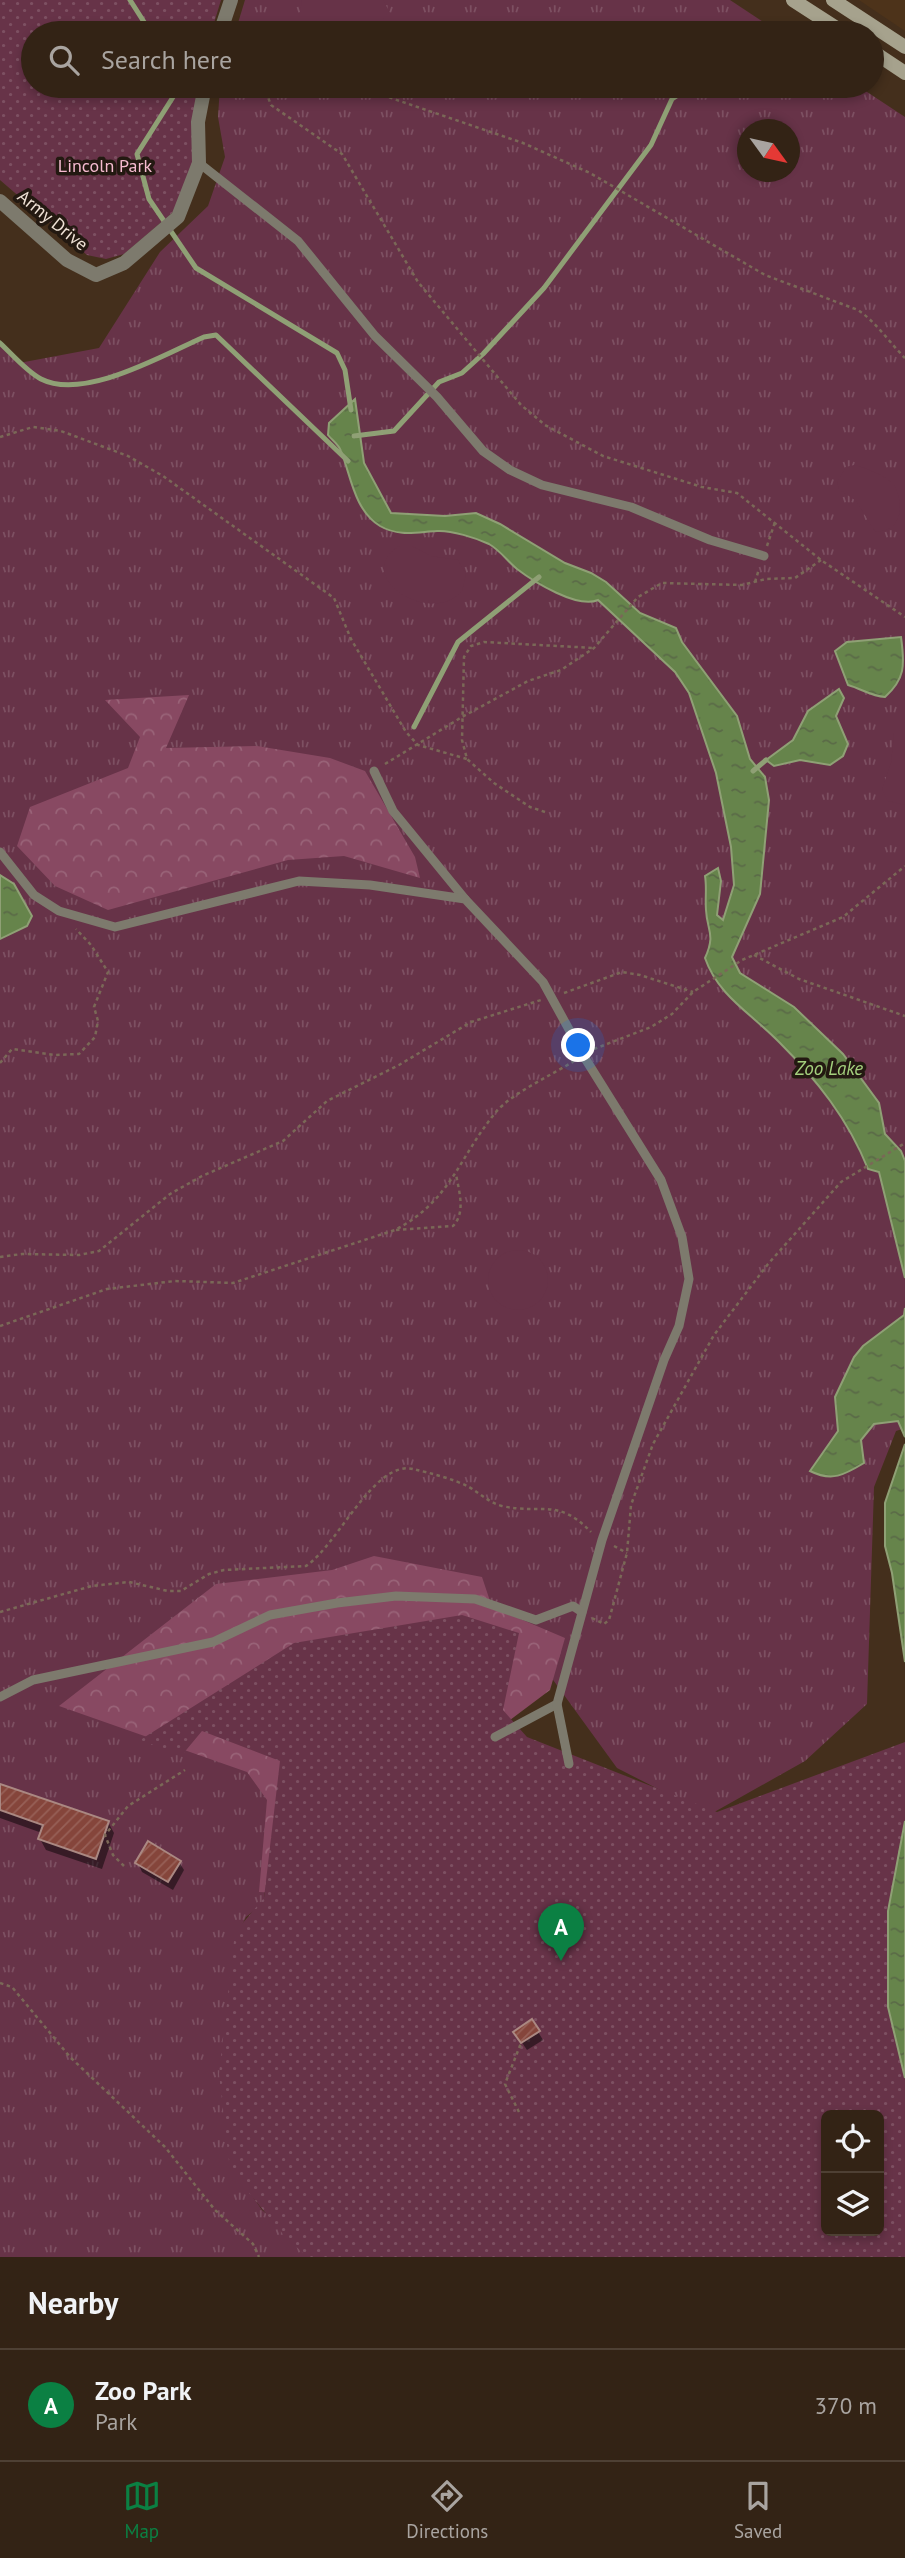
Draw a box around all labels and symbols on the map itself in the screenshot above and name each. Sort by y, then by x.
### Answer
north arrow [737,119,800,182]
park label: Lincoln Park [58,154,153,177]
street label: Army Drive [13,185,93,255]
your location [561,1028,595,1062]
water label: Zoo Lake [794,1056,863,1080]
pin: A [538,1903,584,1961]

